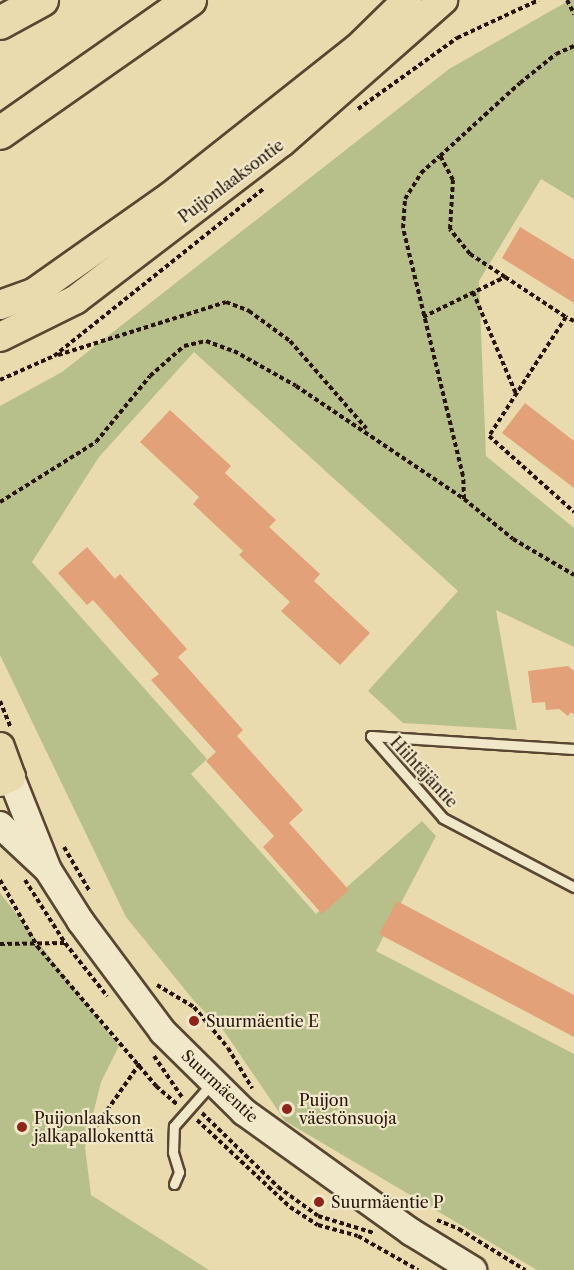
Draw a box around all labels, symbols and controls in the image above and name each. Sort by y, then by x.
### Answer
street label: Puijonlaaksontie [175,135,287,227]
street label: Hiihtäjäntie [386,733,462,811]
place label: Suurmäentie E [206,1011,319,1031]
marker: Suurmäentie E [187,1014,201,1028]
street label: Suurmäentie [178,1046,262,1126]
place label: Puijon väestönsuoja [299,1090,397,1128]
marker: Puijon väestönsuoja [280,1102,294,1116]
place label: Puijonlaakson jalkapallokenttä [34,1108,154,1146]
marker: Puijonlaakson jalkapallokenttä [15,1120,29,1134]
place label: Suurmäentie P [331,1192,444,1212]
marker: Suurmäentie P [312,1195,326,1209]

